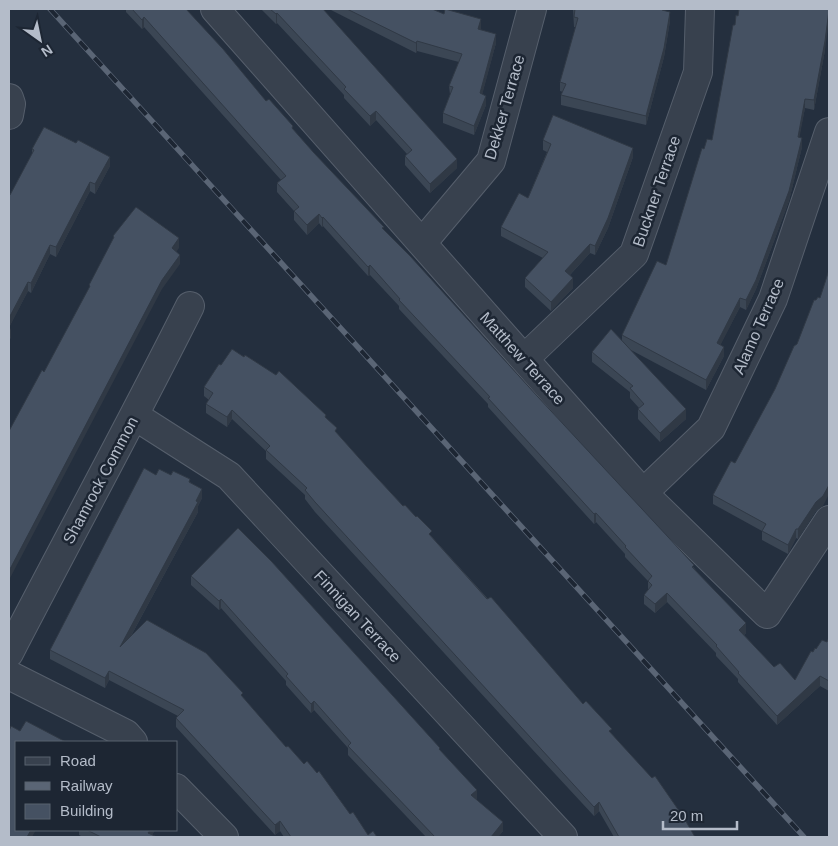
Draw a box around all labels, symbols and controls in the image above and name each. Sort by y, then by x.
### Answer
north arrow [15,15,65,65]
text: N [38,41,56,60]
street label: Dekker Terrace [481,53,528,161]
street label: Buckner Terrace [630,133,683,249]
street label: Alamo Terrace [730,276,787,377]
street label: Matthew Terrace [477,309,568,408]
street label: Shamrock Common [60,414,141,547]
street label: Finnigan Terrace [311,567,404,666]
legend [15,741,178,831]
text: Road [60,752,96,769]
text: Railway [60,777,113,794]
scale bar [663,798,737,830]
text: Building [60,802,113,819]
text: 20 m [670,807,703,824]

